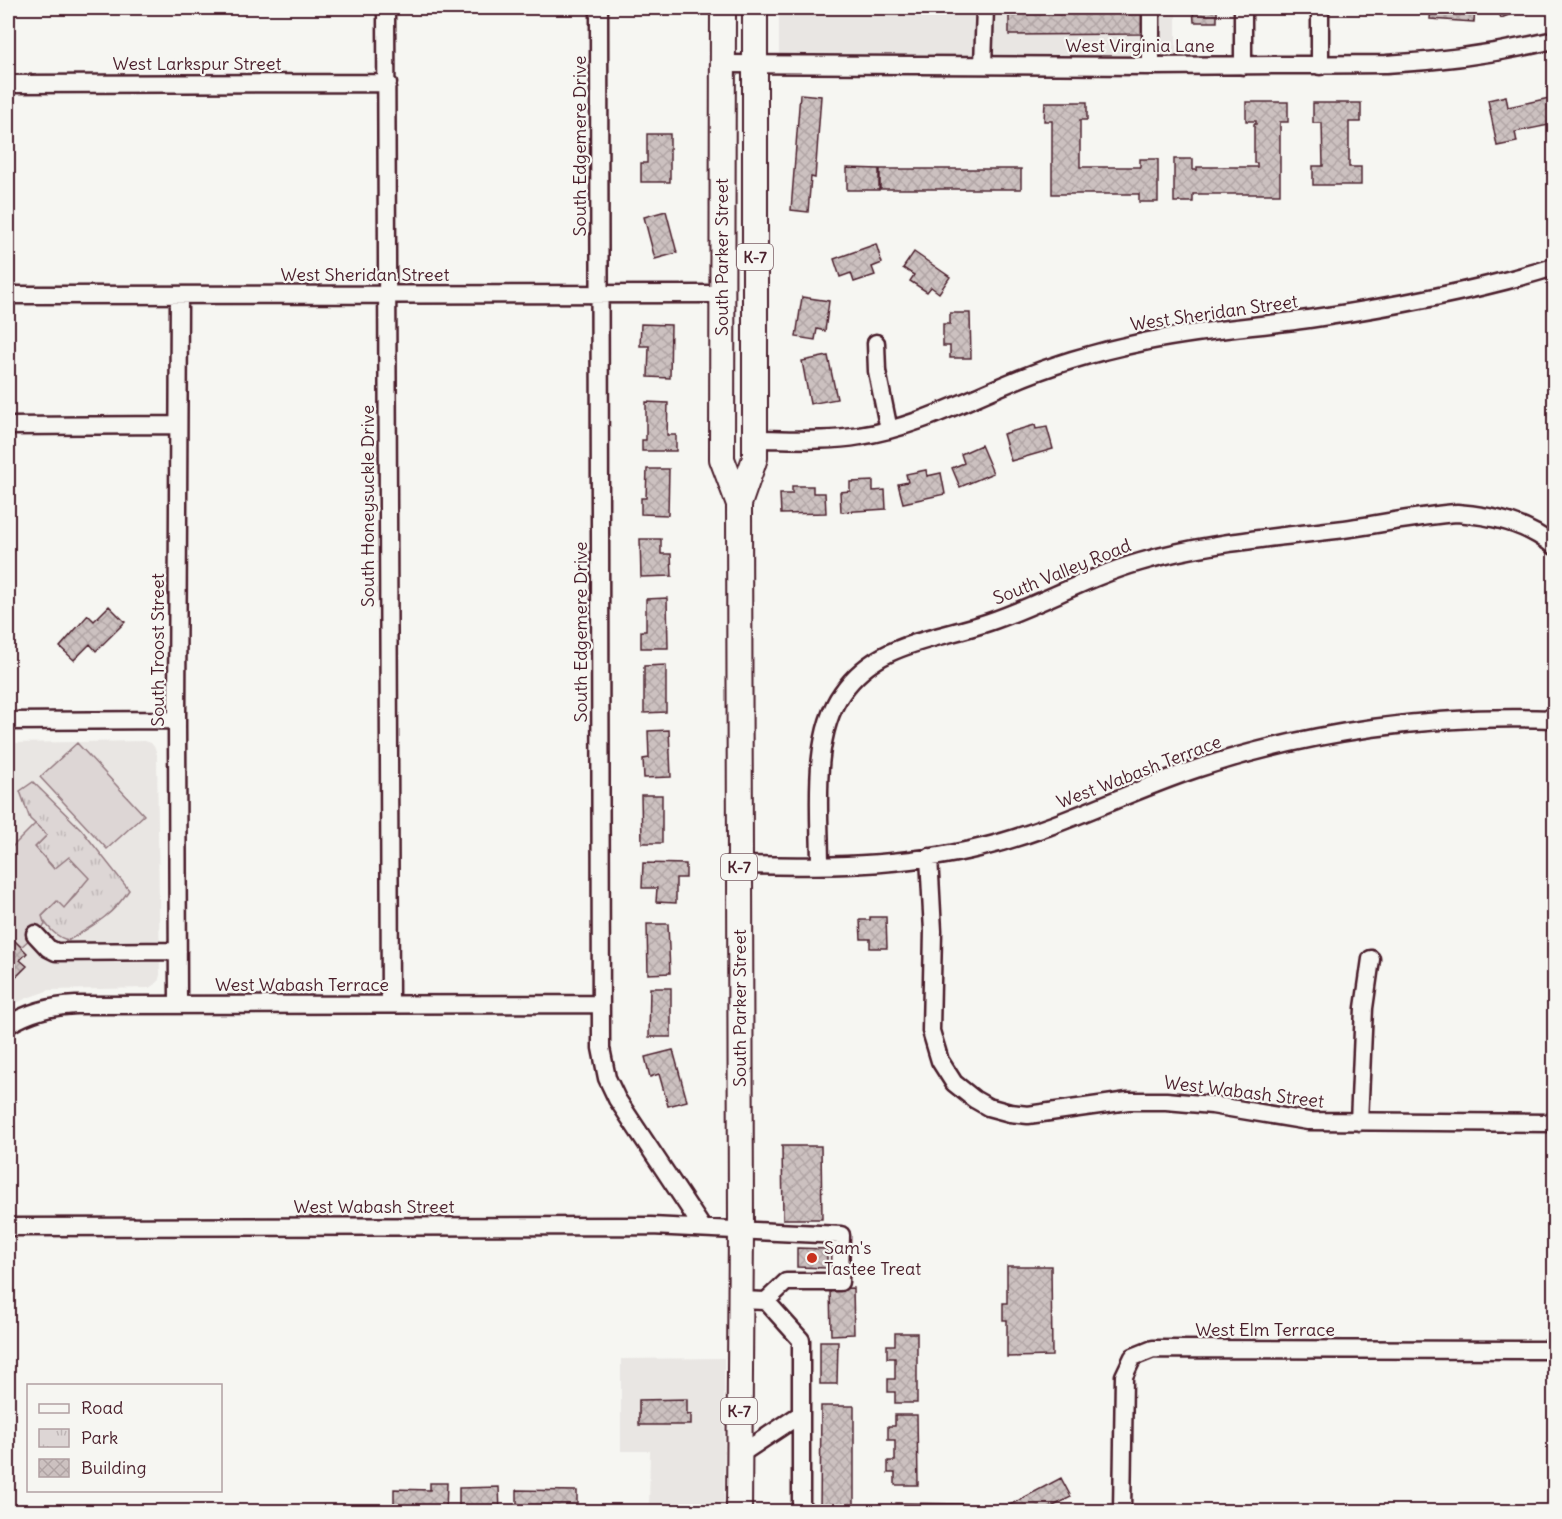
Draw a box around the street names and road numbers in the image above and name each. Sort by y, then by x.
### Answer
street label: West Virginia Lane [1065,34,1215,57]
street label: West Larkspur Street [112,52,282,75]
street label: South Edgemere Drive [568,56,591,236]
street label: South Parker Street [710,178,733,336]
road number: K-7 [737,244,773,270]
street label: West Sheridan Street [280,263,450,286]
street label: West Sheridan Street [1129,289,1299,336]
street label: South Honeysuckle Drive [356,405,379,607]
street label: South Valley Road [990,533,1134,610]
street label: South Edgemere Drive [569,542,592,722]
street label: South Troost Street [146,573,169,727]
street label: West Wabash Terrace [1053,730,1224,813]
road number: K-7 [721,854,757,880]
street label: South Parker Street [728,929,751,1087]
street label: West Wabash Terrace [215,973,389,996]
street label: West Wabash Street [1163,1070,1325,1113]
street label: West Wabash Street [293,1195,455,1218]
street label: West Elm Terrace [1195,1318,1335,1341]
road number: K-7 [721,1398,757,1424]

